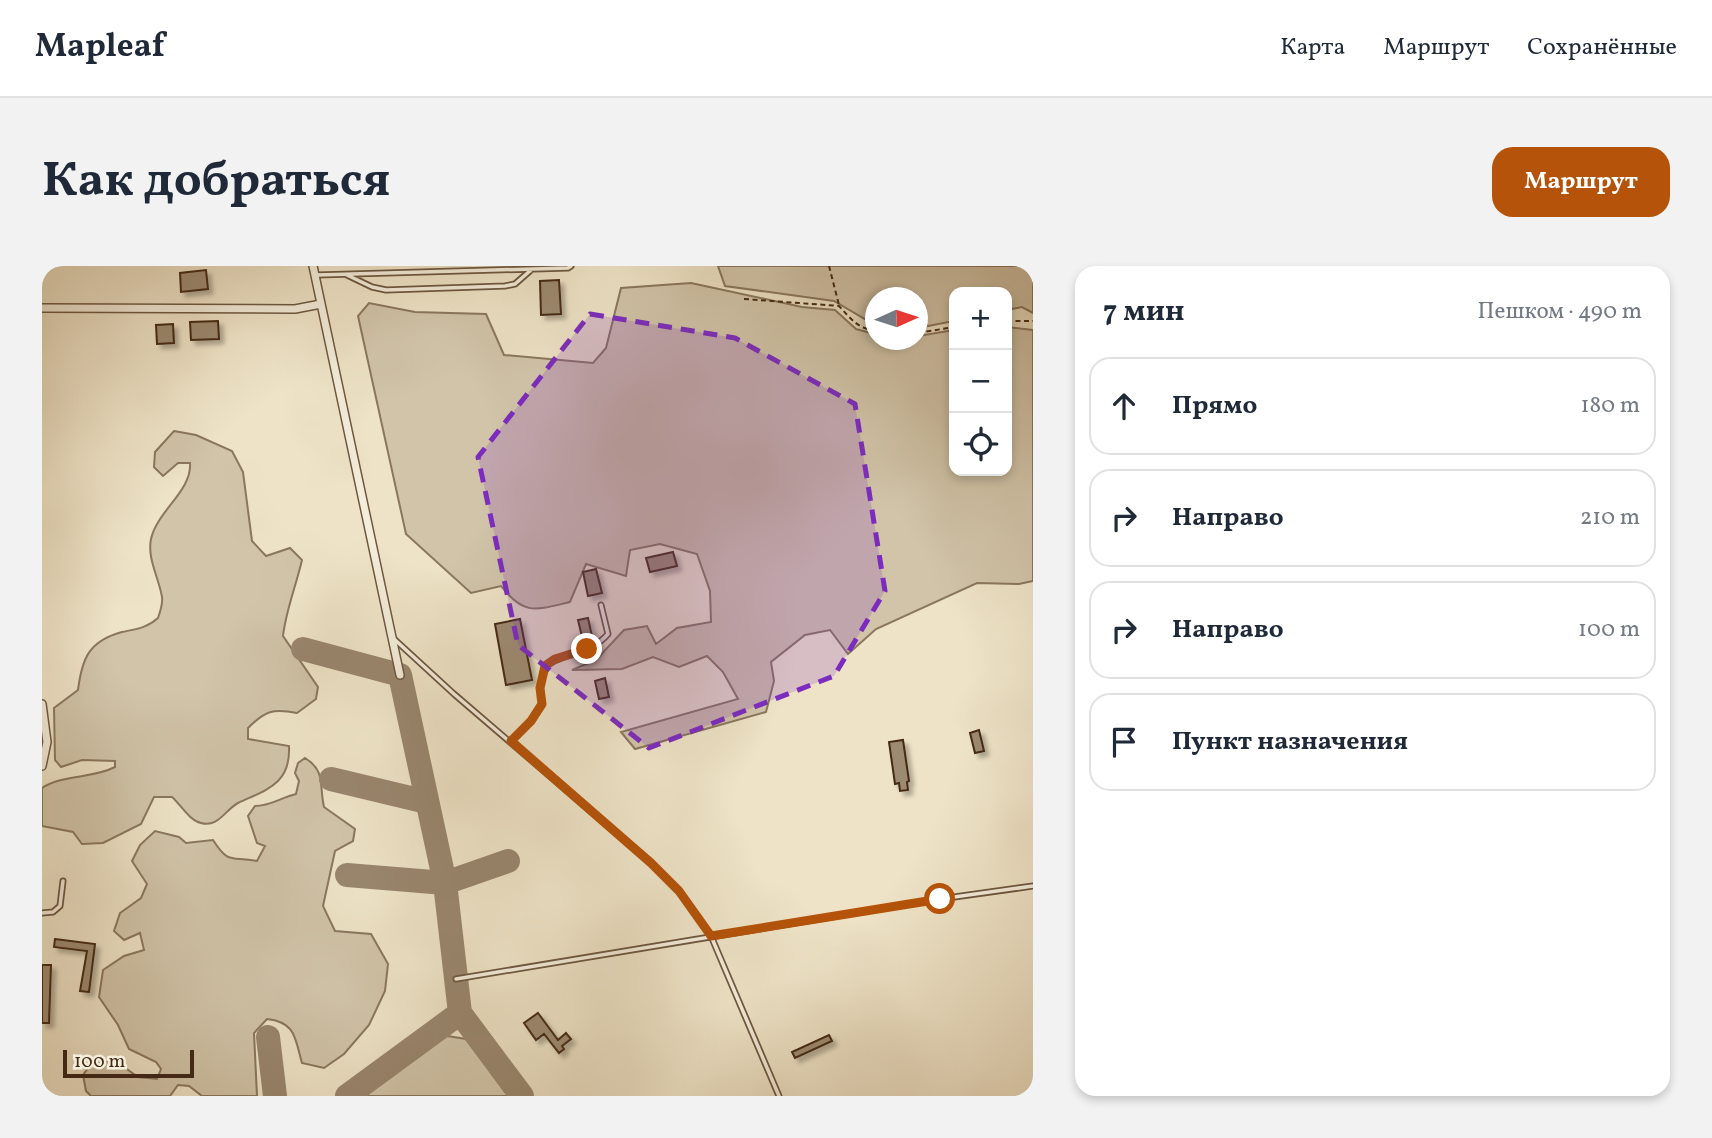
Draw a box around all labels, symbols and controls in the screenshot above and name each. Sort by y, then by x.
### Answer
text: Mapleaf [35,25,165,71]
text: Карта [1280,31,1345,65]
text: Маршрут [1383,31,1489,65]
text: Сохранённые [1527,31,1677,65]
button: Маршрут [1492,147,1670,217]
text: Как добраться [42,148,390,217]
north arrow [865,287,928,350]
map controls [949,287,1012,476]
button: + [949,287,1012,350]
text: 7 мин [1103,291,1185,333]
text: Пешком · 490 m [1477,296,1642,328]
button: − [949,350,1012,413]
icon: ahead [1105,387,1143,425]
text: Прямо [1172,388,1257,424]
text: 180 m [1581,390,1640,422]
button: locate [949,413,1012,476]
icon: right [1105,499,1143,537]
text: Направо [1172,500,1284,536]
text: 210 m [1580,502,1640,534]
icon: right [1105,611,1143,649]
text: Направо [1172,612,1284,648]
text: 100 m [1578,614,1640,646]
route end [571,633,602,664]
icon: arrive [1105,723,1143,761]
text: Пункт назначения [1172,724,1408,760]
route start [924,883,955,914]
scale bar [63,1047,194,1079]
text: 100 m [74,1049,125,1075]

